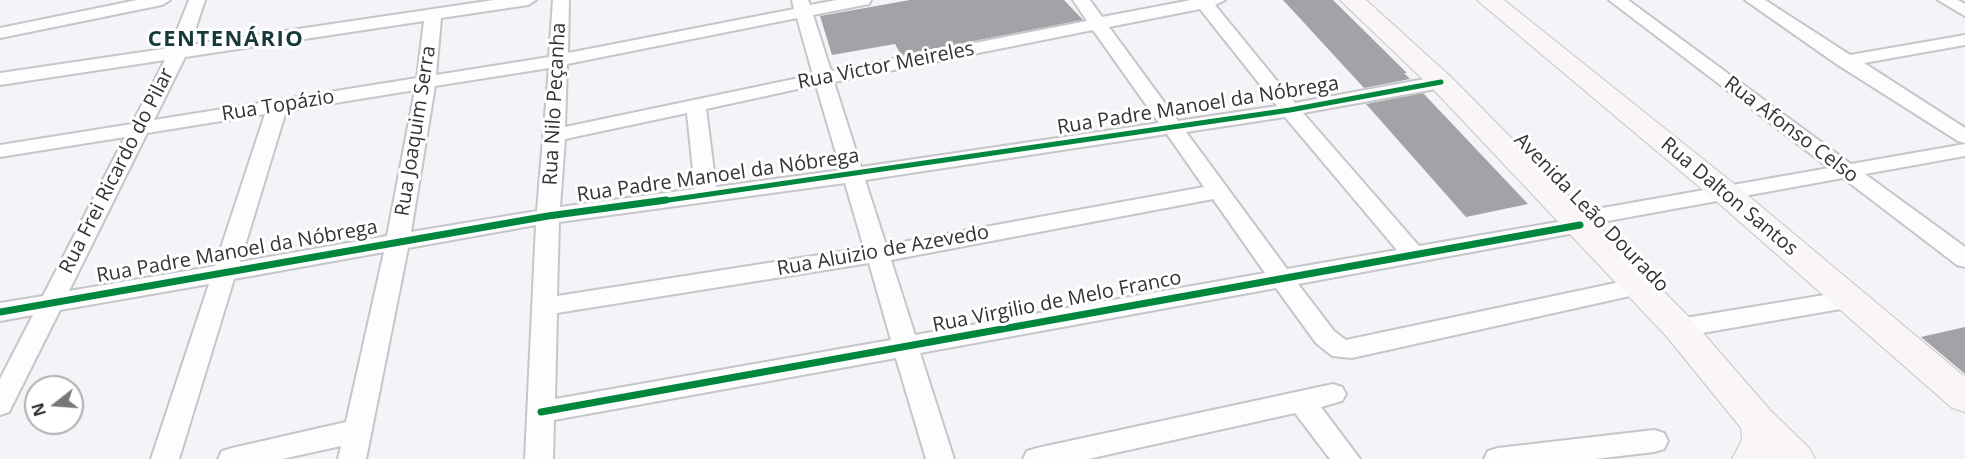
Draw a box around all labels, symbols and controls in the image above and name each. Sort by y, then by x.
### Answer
street label: Rua Nilo Peçanha [539,22,571,186]
district label: CENTENÁRIO [148,27,304,53]
street label: Rua Victor Meireles [796,37,976,95]
street label: Rua Joaquim Serra [391,44,441,218]
street label: Rua Frei Ricardo do Pilar [55,64,179,278]
street label: Rua Padre Manoel da Nóbrega [1055,72,1341,140]
street label: Rua Afonso Celso [1719,72,1863,188]
street label: Rua Topázio [220,85,336,127]
street label: Avenida Leão Dourado [1509,128,1673,298]
street label: Rua Dalton Santos [1656,133,1802,261]
street label: Rua Padre Manoel da Nóbrega [575,144,861,208]
street label: Rua Padre Manoel da Nóbrega [95,215,379,289]
street label: Rua Aluizio de Azevedo [775,221,991,281]
street label: Rua Virgilio de Melo Franco [931,266,1183,338]
north arrow [24,375,84,435]
text: N [26,400,51,419]

